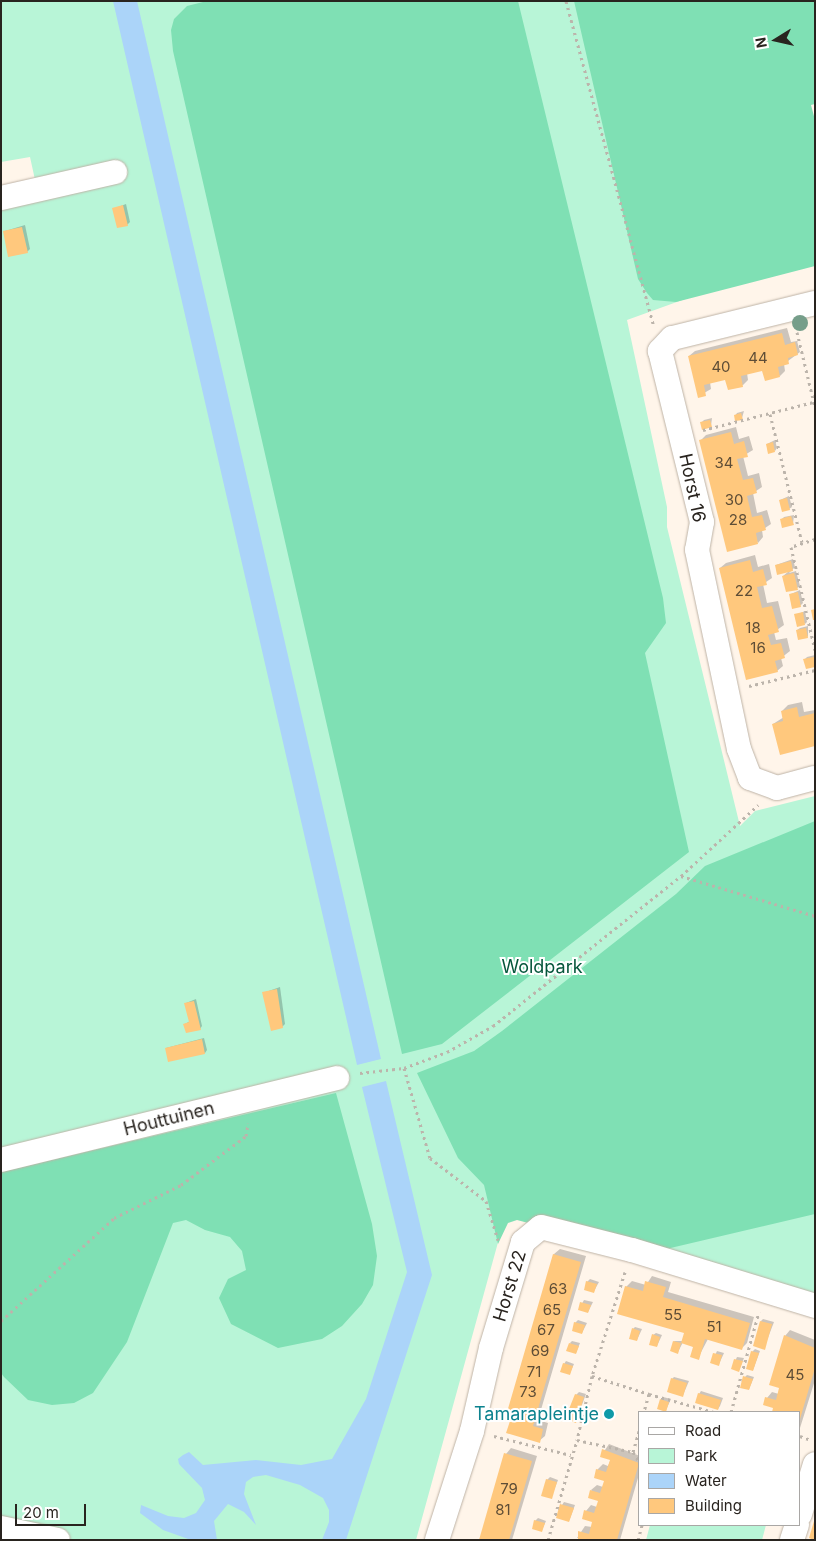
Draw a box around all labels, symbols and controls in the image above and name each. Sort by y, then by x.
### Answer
north arrow [751,15,801,65]
text: N [751,36,770,49]
house number: 44 [748,349,768,367]
house number: 40 [711,358,731,376]
street label: Horst 16 [674,452,710,524]
house number: 34 [715,454,733,472]
house number: 30 [725,491,743,509]
house number: 28 [729,511,747,529]
house number: 22 [735,582,753,600]
house number: 18 [745,619,761,637]
house number: 16 [750,639,766,657]
park label: Woldpark [501,956,583,978]
street label: Houttuinen [121,1097,217,1141]
street label: Horst 22 [489,1248,531,1324]
house number: 63 [549,1280,567,1298]
house number: 65 [543,1301,561,1319]
house number: 55 [664,1306,682,1324]
house number: 51 [706,1318,722,1336]
house number: 67 [537,1321,555,1339]
house number: 69 [531,1342,549,1360]
house number: 71 [527,1363,541,1381]
house number: 45 [786,1366,804,1384]
house number: 73 [519,1383,537,1401]
place label: Tamarapleintje [474,1403,599,1425]
marker: Tamarapleintje [603,1408,615,1420]
legend [638,1411,801,1526]
text: Road [685,1421,721,1440]
text: Park [685,1446,717,1465]
text: Water [685,1471,727,1490]
house number: 79 [500,1480,518,1498]
scale bar [18,1494,89,1526]
text: Building [685,1496,742,1515]
house number: 81 [495,1501,511,1519]
text: 20 m [23,1503,59,1522]

